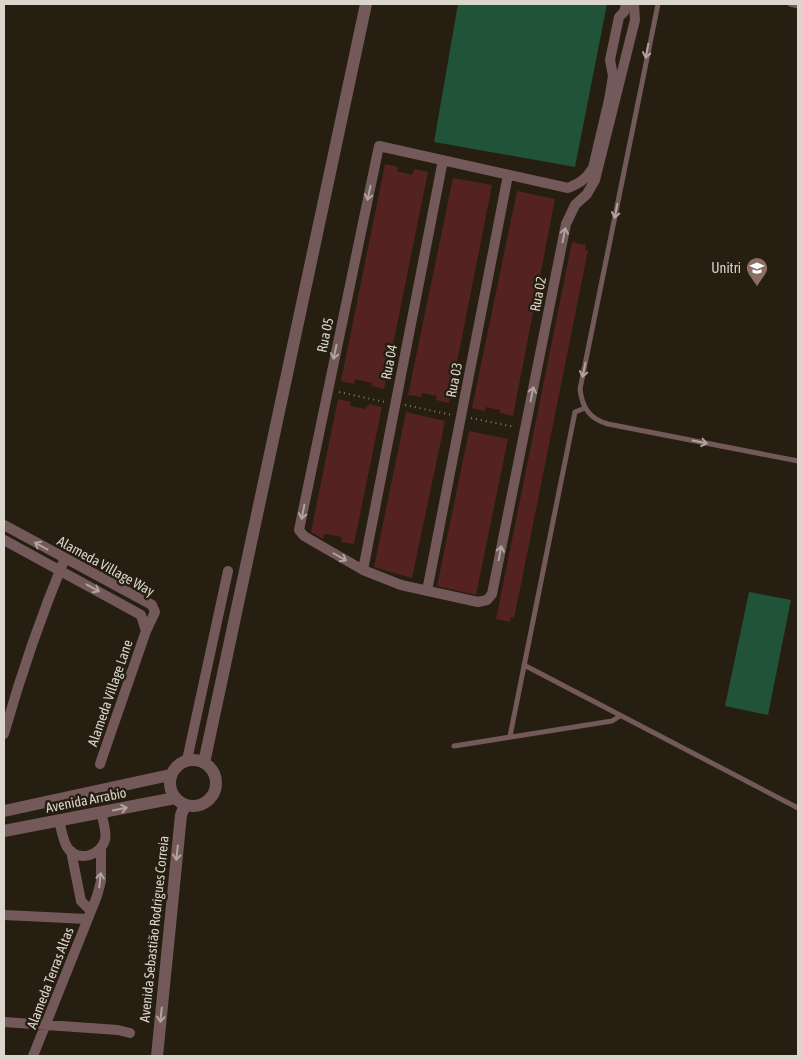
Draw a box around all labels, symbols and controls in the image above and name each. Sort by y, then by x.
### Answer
one-way arrow [642,43,652,59]
one-way arrow [363,185,373,201]
one-way arrow [610,202,620,218]
one-way arrow [560,227,570,243]
school or university icon: Unitri [745,256,769,287]
place label: Unitri [711,260,741,276]
street label: Rua 02 [527,275,549,313]
street label: Rua 05 [313,316,337,354]
street label: Rua 04 [378,343,400,381]
one-way arrow [330,344,339,360]
street label: Rua 03 [443,361,465,399]
one-way arrow [579,362,588,378]
one-way arrow [528,387,537,403]
one-way arrow [692,438,708,447]
one-way arrow [298,503,307,519]
street label: Alameda Village Way [55,533,158,599]
one-way arrow [35,540,49,550]
one-way arrow [496,546,505,562]
one-way arrow [332,552,346,562]
one-way arrow [85,584,99,594]
street label: Alameda Village Lane [84,638,136,748]
street label: Avenida Arrabio [44,784,128,816]
one-way arrow [112,803,128,813]
street label: Avenida Sebastião Rodrigues Correia [136,835,172,1023]
one-way arrow [172,845,182,861]
one-way arrow [95,872,105,888]
street label: Alameda Terras Altas [23,925,77,1031]
one-way arrow [156,1006,166,1022]

